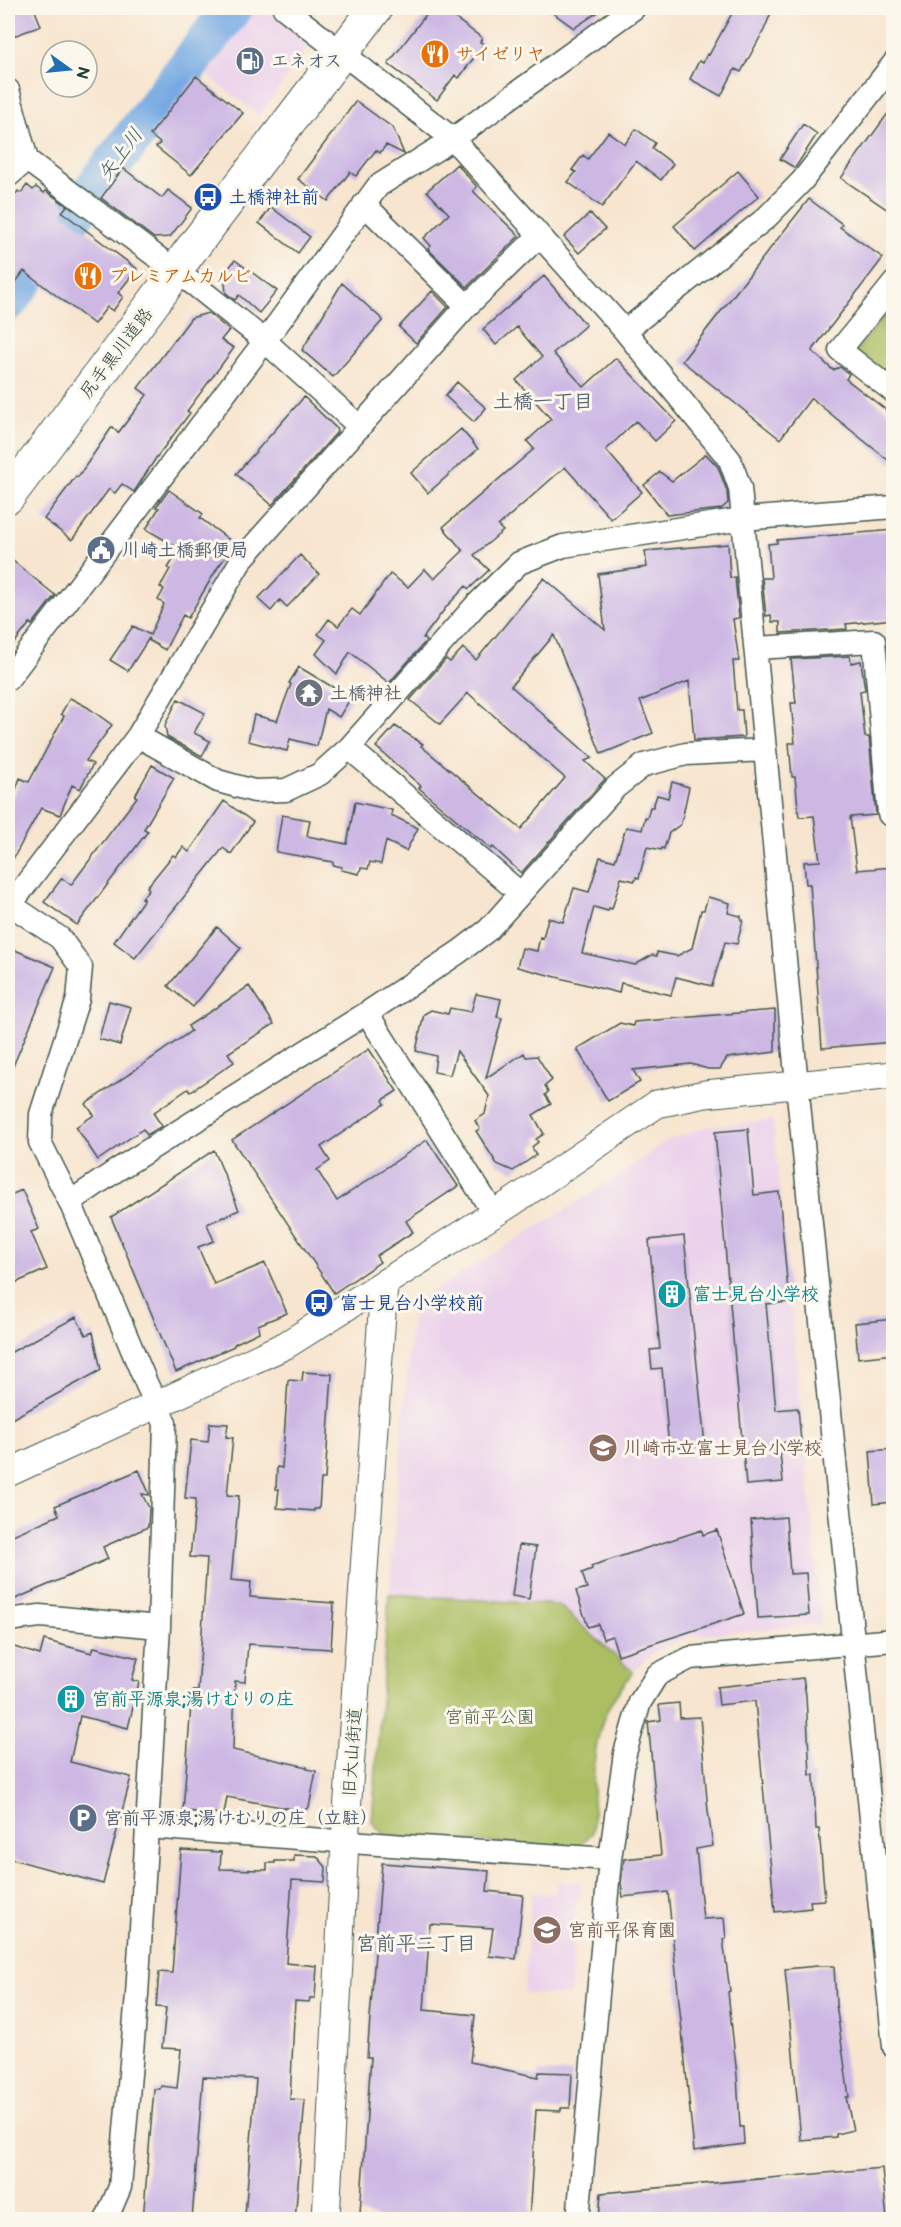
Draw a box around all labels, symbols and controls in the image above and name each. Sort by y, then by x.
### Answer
restaurant icon: サイゼリヤ [419,38,451,70]
north arrow [39,39,99,99]
place label: サイゼリヤ [456,44,545,65]
fuel station icon: エネオス [234,45,266,77]
place label: エネオス [271,51,342,72]
text: N [71,64,93,81]
water label: 矢上川 [93,123,148,186]
bus stop icon: 土橋神社前 [192,181,224,213]
place label: 土橋神社前 [229,187,319,208]
restaurant icon: プレミアムカルビ [72,260,104,292]
place label: プレミアムカルビ [109,266,252,287]
street label: 尻手黒川道路 [76,304,157,403]
district label: 土橋一丁目 [493,390,593,414]
public building icon: 川崎土橋郵便局 [85,534,117,566]
place label: 川崎土橋郵便局 [122,540,248,561]
temple icon: 土橋神社 [293,677,325,709]
place label: 土橋神社 [330,683,402,704]
building icon: 富士見台小学校 [656,1278,688,1310]
place label: 富士見台小学校 [693,1284,819,1305]
bus stop icon: 富士見台小学校前 [303,1287,335,1319]
place label: 富士見台小学校前 [340,1293,484,1314]
school or university icon: 川崎市立富士見台小学校 [587,1432,619,1464]
place label: 川崎市立富士見台小学校 [624,1438,822,1459]
building icon: 宮前平源泉;湯けむりの庄 [55,1683,87,1715]
place label: 宮前平源泉;湯けむりの庄 [92,1689,294,1710]
street label: 旧大山街道 [339,1706,366,1798]
park label: 宮前平公園 [445,1707,535,1728]
parking icon: 宮前平源泉;湯けむりの庄（立駐） [67,1802,99,1834]
place label: 宮前平源泉;湯けむりの庄（立駐） [104,1808,378,1829]
school or university icon: 宮前平保育園 [531,1914,563,1946]
place label: 宮前平保育園 [568,1920,676,1941]
district label: 宮前平二丁目 [356,1932,476,1956]

